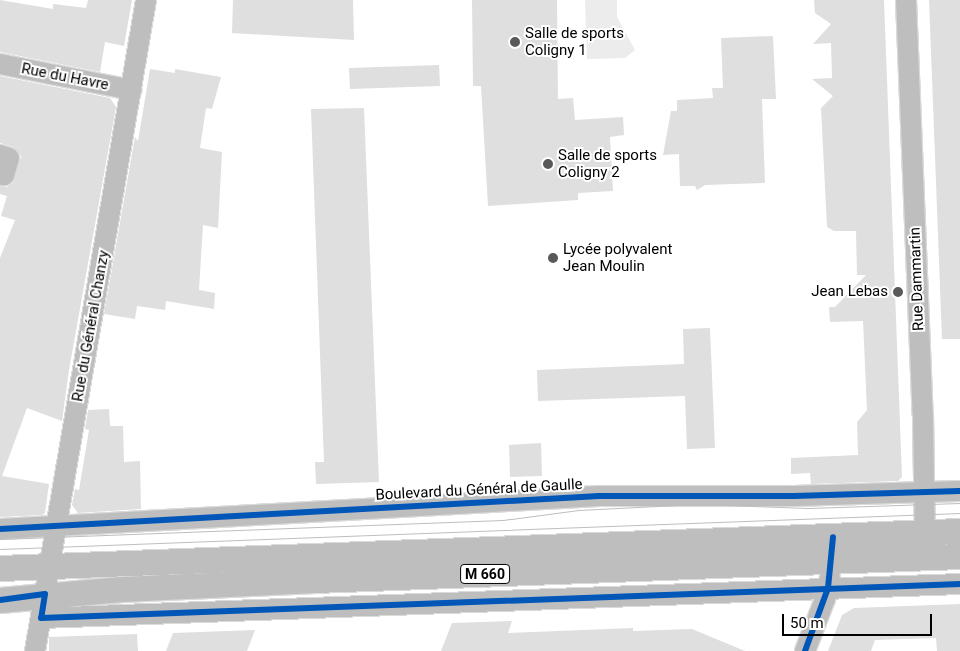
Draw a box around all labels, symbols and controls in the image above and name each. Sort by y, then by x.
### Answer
place label: Salle de sports Coligny 1 [525,24,624,59]
marker: Salle de sports Coligny 1 [509,36,521,48]
street label: Rue du Havre [20,60,110,94]
place label: Salle de sports Coligny 2 [558,146,657,181]
marker: Salle de sports Coligny 2 [542,158,554,170]
street label: Rue Dammartin [906,227,928,331]
place label: Lycée polyvalent Jean Moulin [563,240,672,275]
street label: Rue du Général Chanzy [69,249,113,403]
marker: Lycée polyvalent Jean Moulin [547,252,559,264]
place label: Jean Lebas [811,283,888,301]
marker: Jean Lebas [892,286,904,298]
street label: Boulevard du Général de Gaulle [375,476,583,504]
road number: M 660 [460,562,510,586]
scale bar [785,604,935,636]
text: 50 m [790,614,824,632]

